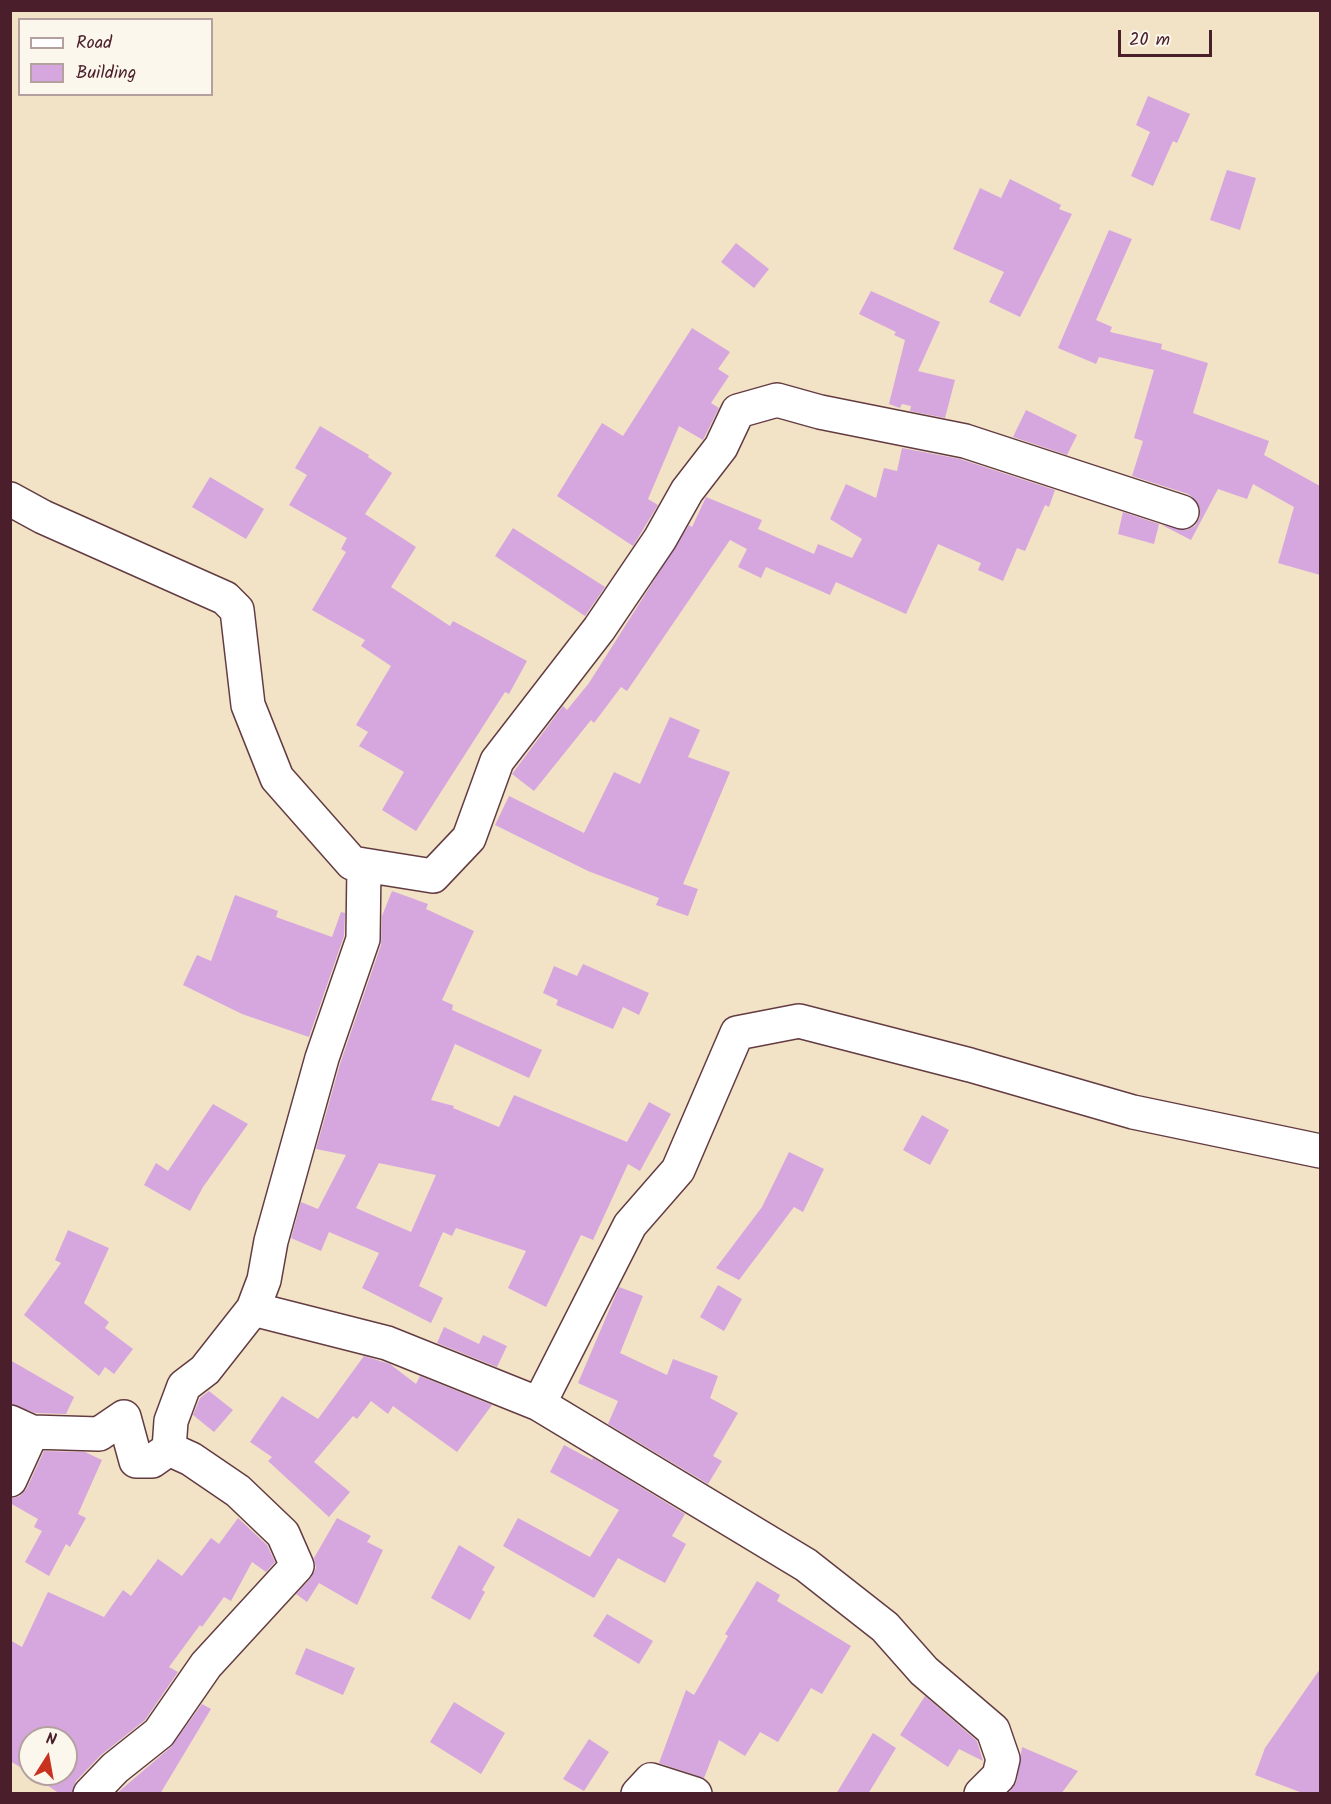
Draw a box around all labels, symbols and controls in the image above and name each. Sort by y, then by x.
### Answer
legend [18,18,213,96]
scale bar [1121,18,1216,56]
text: 20 m [1129,26,1170,55]
text: Road [76,29,112,58]
text: Building [76,59,136,88]
north arrow [18,1726,78,1786]
text: N [44,1727,58,1753]

